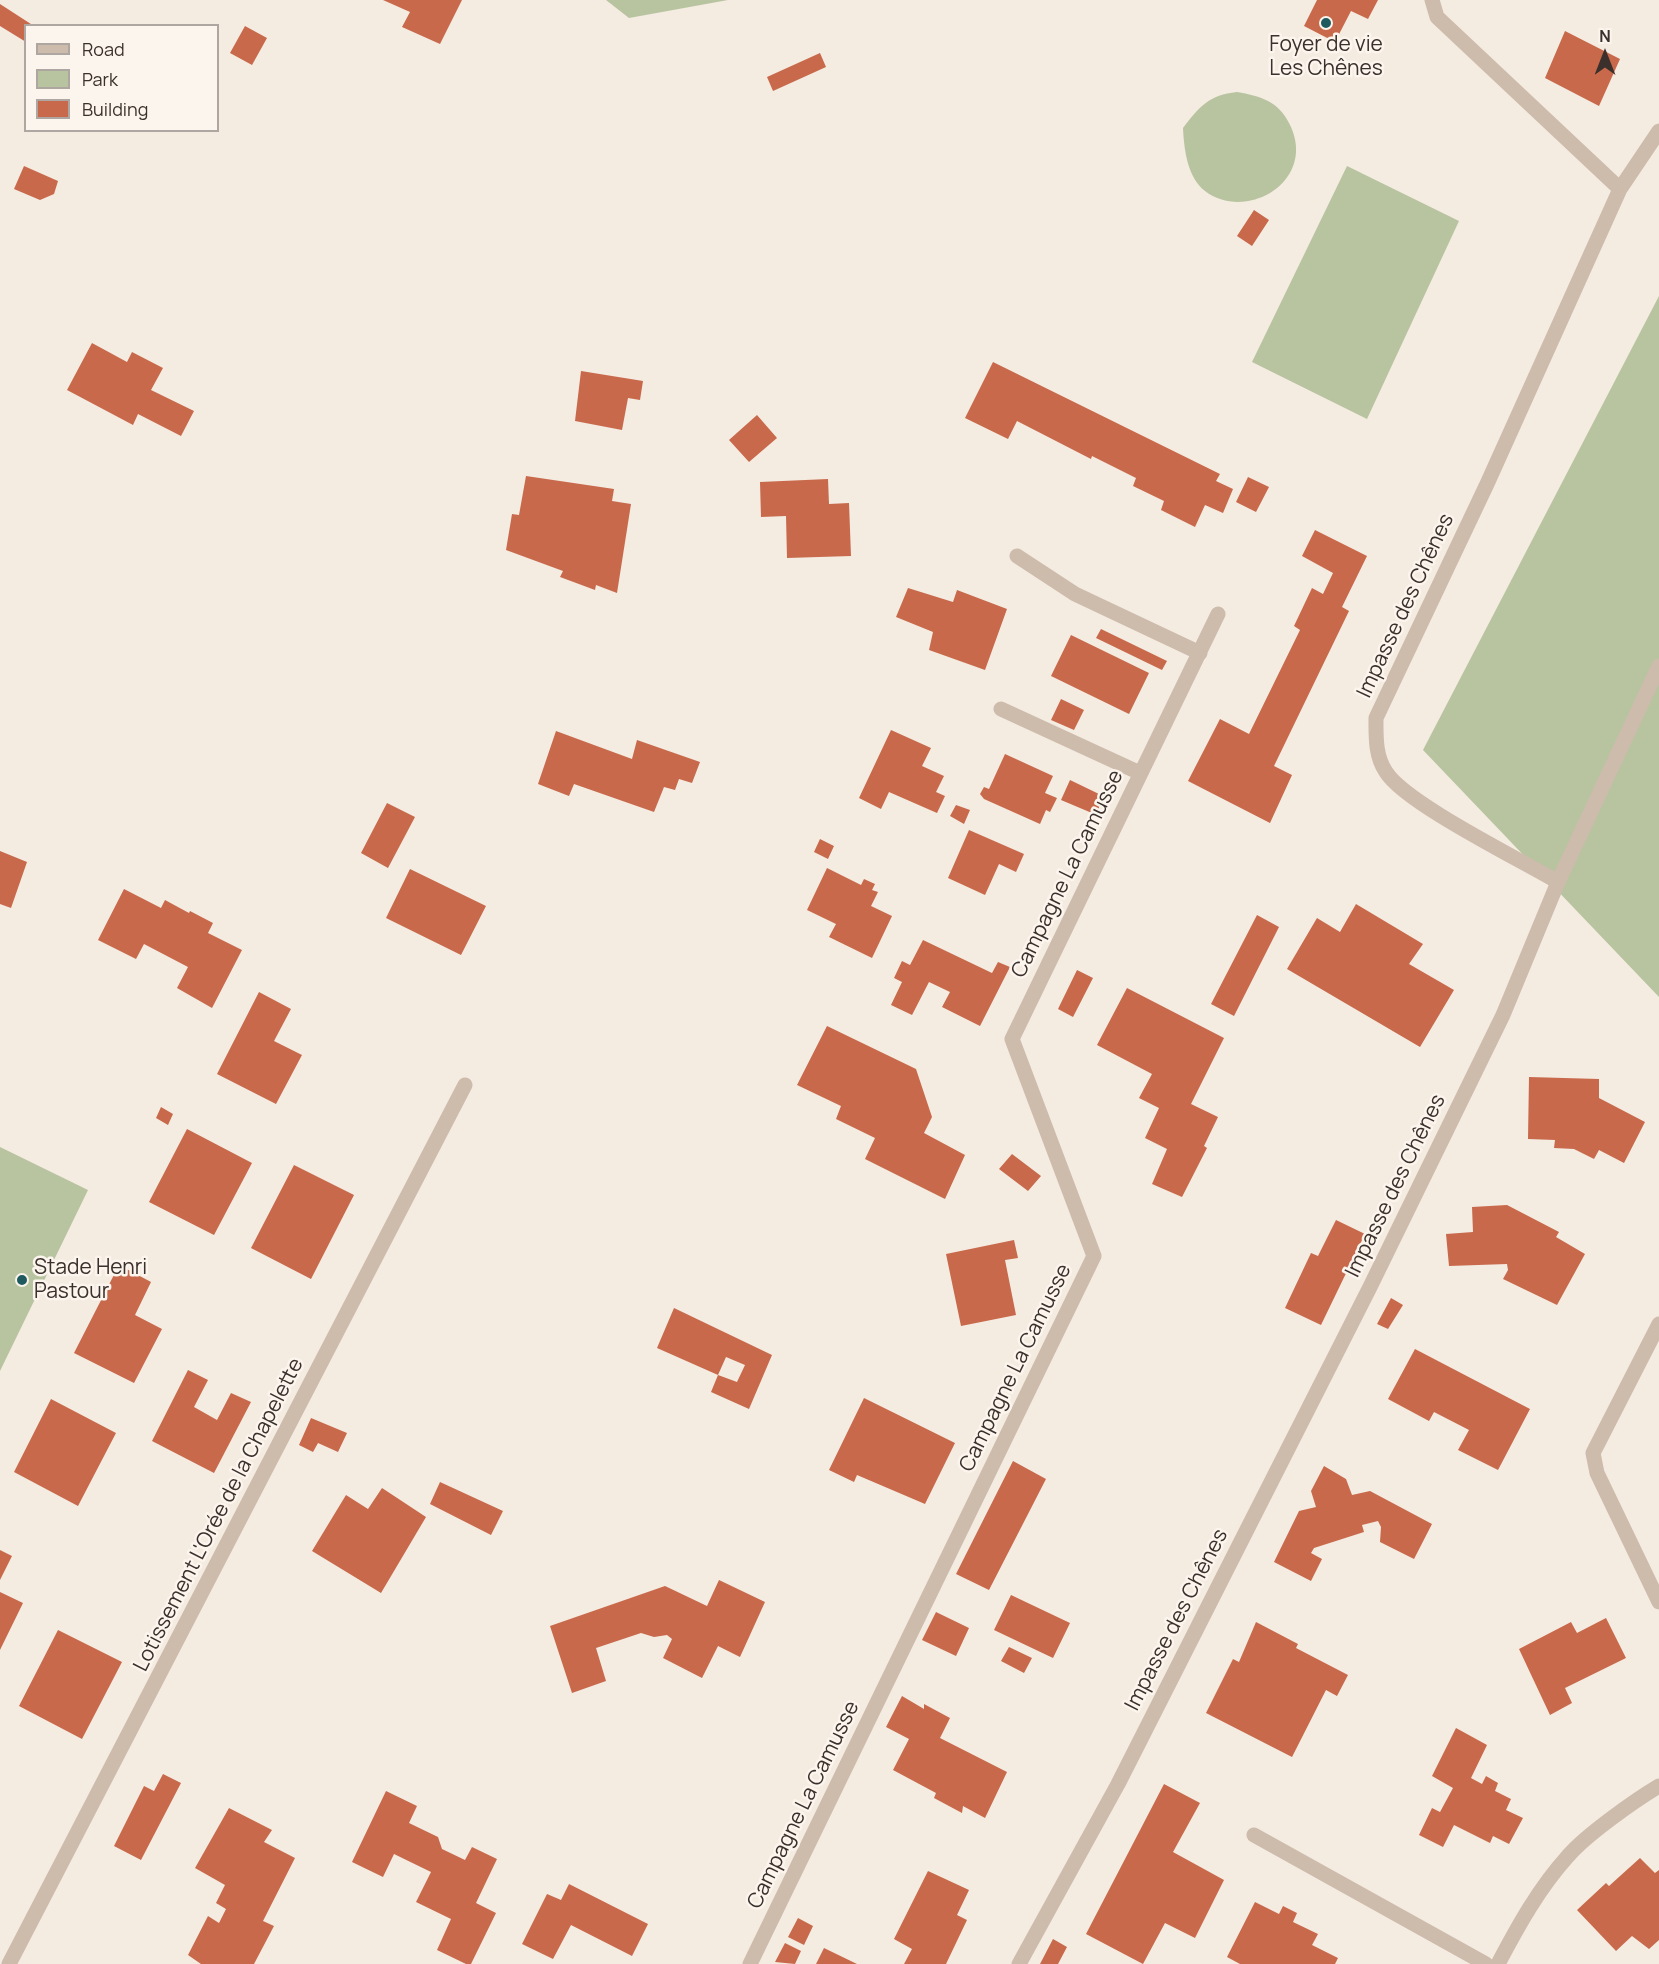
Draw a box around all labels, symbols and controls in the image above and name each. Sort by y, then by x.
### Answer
marker: Foyer de vie Les Chênes [1319,16,1333,30]
legend [24,24,219,132]
north arrow [1575,24,1635,84]
text: N [1599,25,1611,47]
place label: Foyer de vie Les Chênes [1269,32,1383,82]
text: Road [82,37,125,61]
text: Park [82,67,118,91]
text: Building [82,97,148,121]
street label: Impasse des Chênes [1352,510,1460,702]
street label: Campagne La Camusse [1007,766,1129,982]
street label: Impasse des Chênes [1341,1090,1451,1282]
place label: Stade Henri Pastour [34,1255,147,1305]
street label: Campagne La Camusse [955,1260,1077,1476]
marker: Stade Henri Pastour [15,1273,29,1287]
street label: Lotissement L'Orée de la Chapelette [129,1354,309,1676]
street label: Impasse des Chênes [1120,1525,1234,1715]
street label: Campagne La Camusse [743,1697,865,1913]

